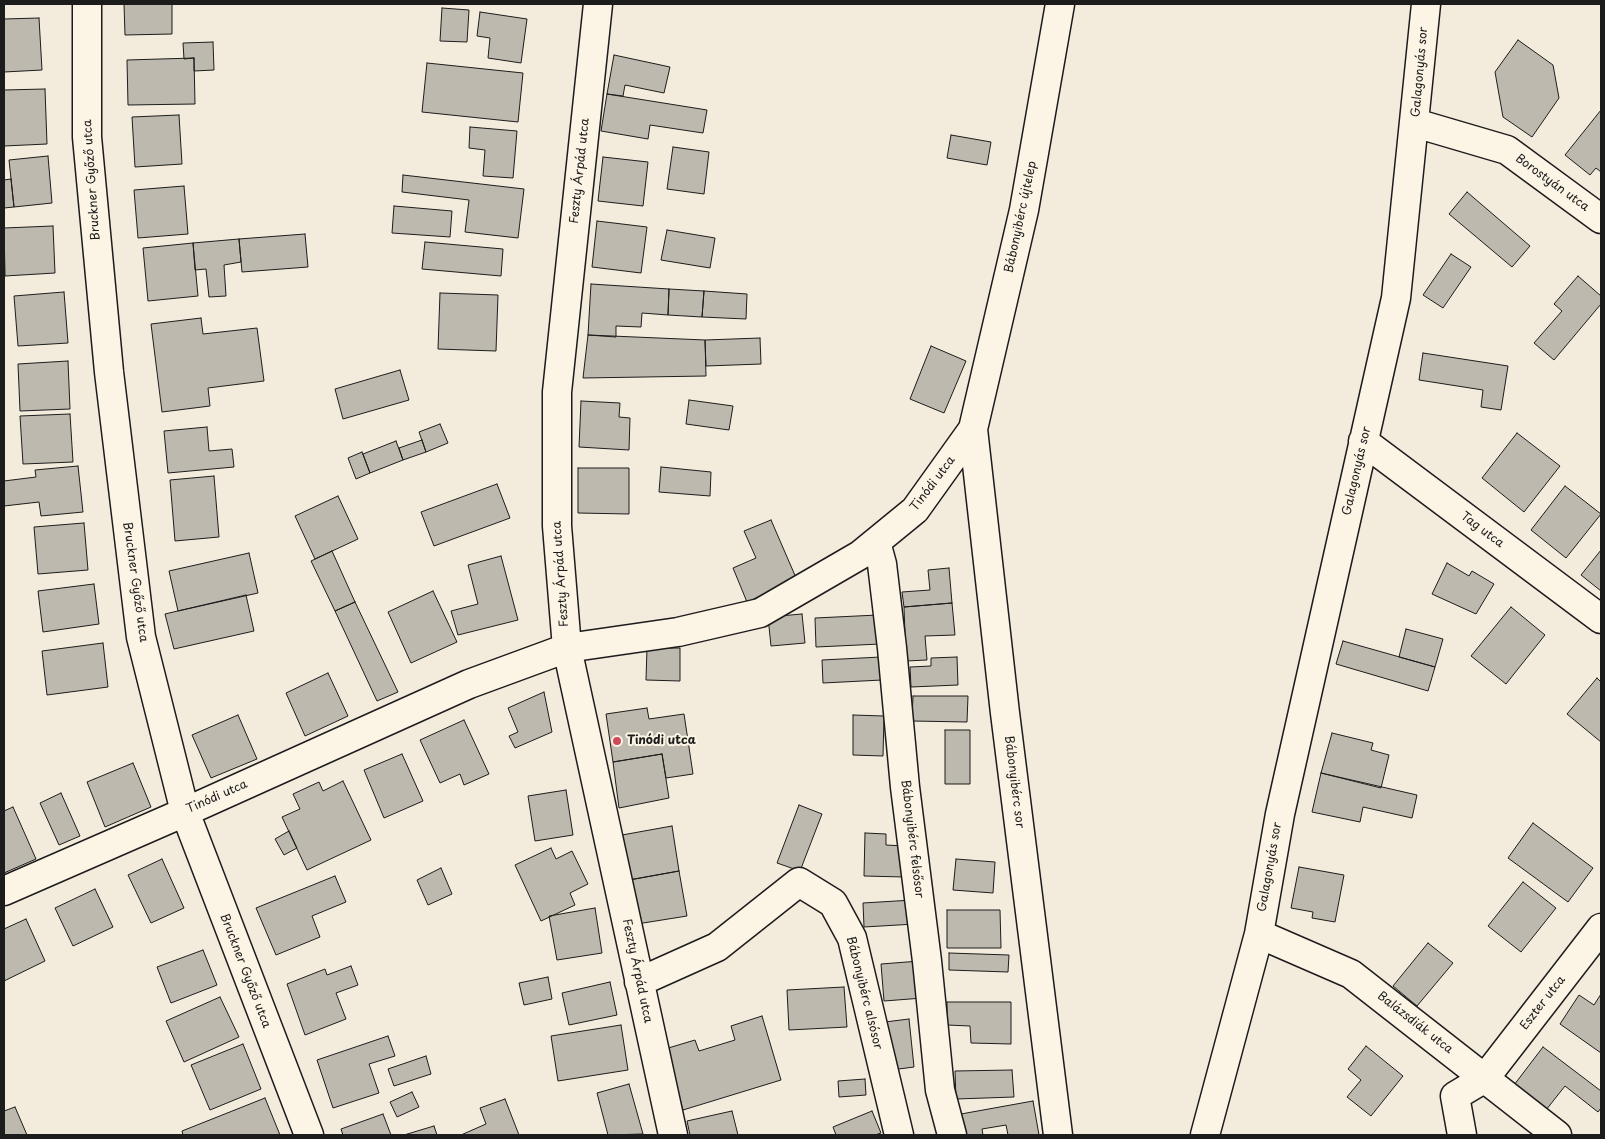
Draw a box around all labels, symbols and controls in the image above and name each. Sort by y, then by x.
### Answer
street label: Galagonyás sor [1409,26,1431,118]
street label: Feszty Árpád utca [567,118,593,224]
street label: Bruckner Győző utca [81,119,103,241]
street label: Borostyán utca [1512,151,1592,215]
street label: Bábonyibérc újtelep [1002,160,1040,274]
street label: Galagonyás sor [1340,425,1374,517]
street label: Tinódi utca [908,454,958,514]
street label: Tag utca [1458,509,1506,551]
street label: Bruckner Győző utca [119,521,151,643]
street label: Feszty Árpád utca [550,521,572,627]
place label: Tinódi utca [627,734,696,748]
marker: Tinódi utca [611,735,623,747]
street label: Bábonyibérc sor [1001,735,1027,829]
street label: Tinódi utca [184,777,250,817]
street label: Bábonyibérc felsősor [898,779,926,899]
street label: Galagonyás sor [1255,821,1285,913]
street label: Bruckner Győző utca [217,912,273,1030]
street label: Feszty Árpád utca [619,918,655,1024]
street label: Bábonyibérc alsósor [843,935,885,1051]
street label: Eszter utca [1517,973,1569,1033]
street label: Balázsdiák utca [1374,989,1456,1057]

